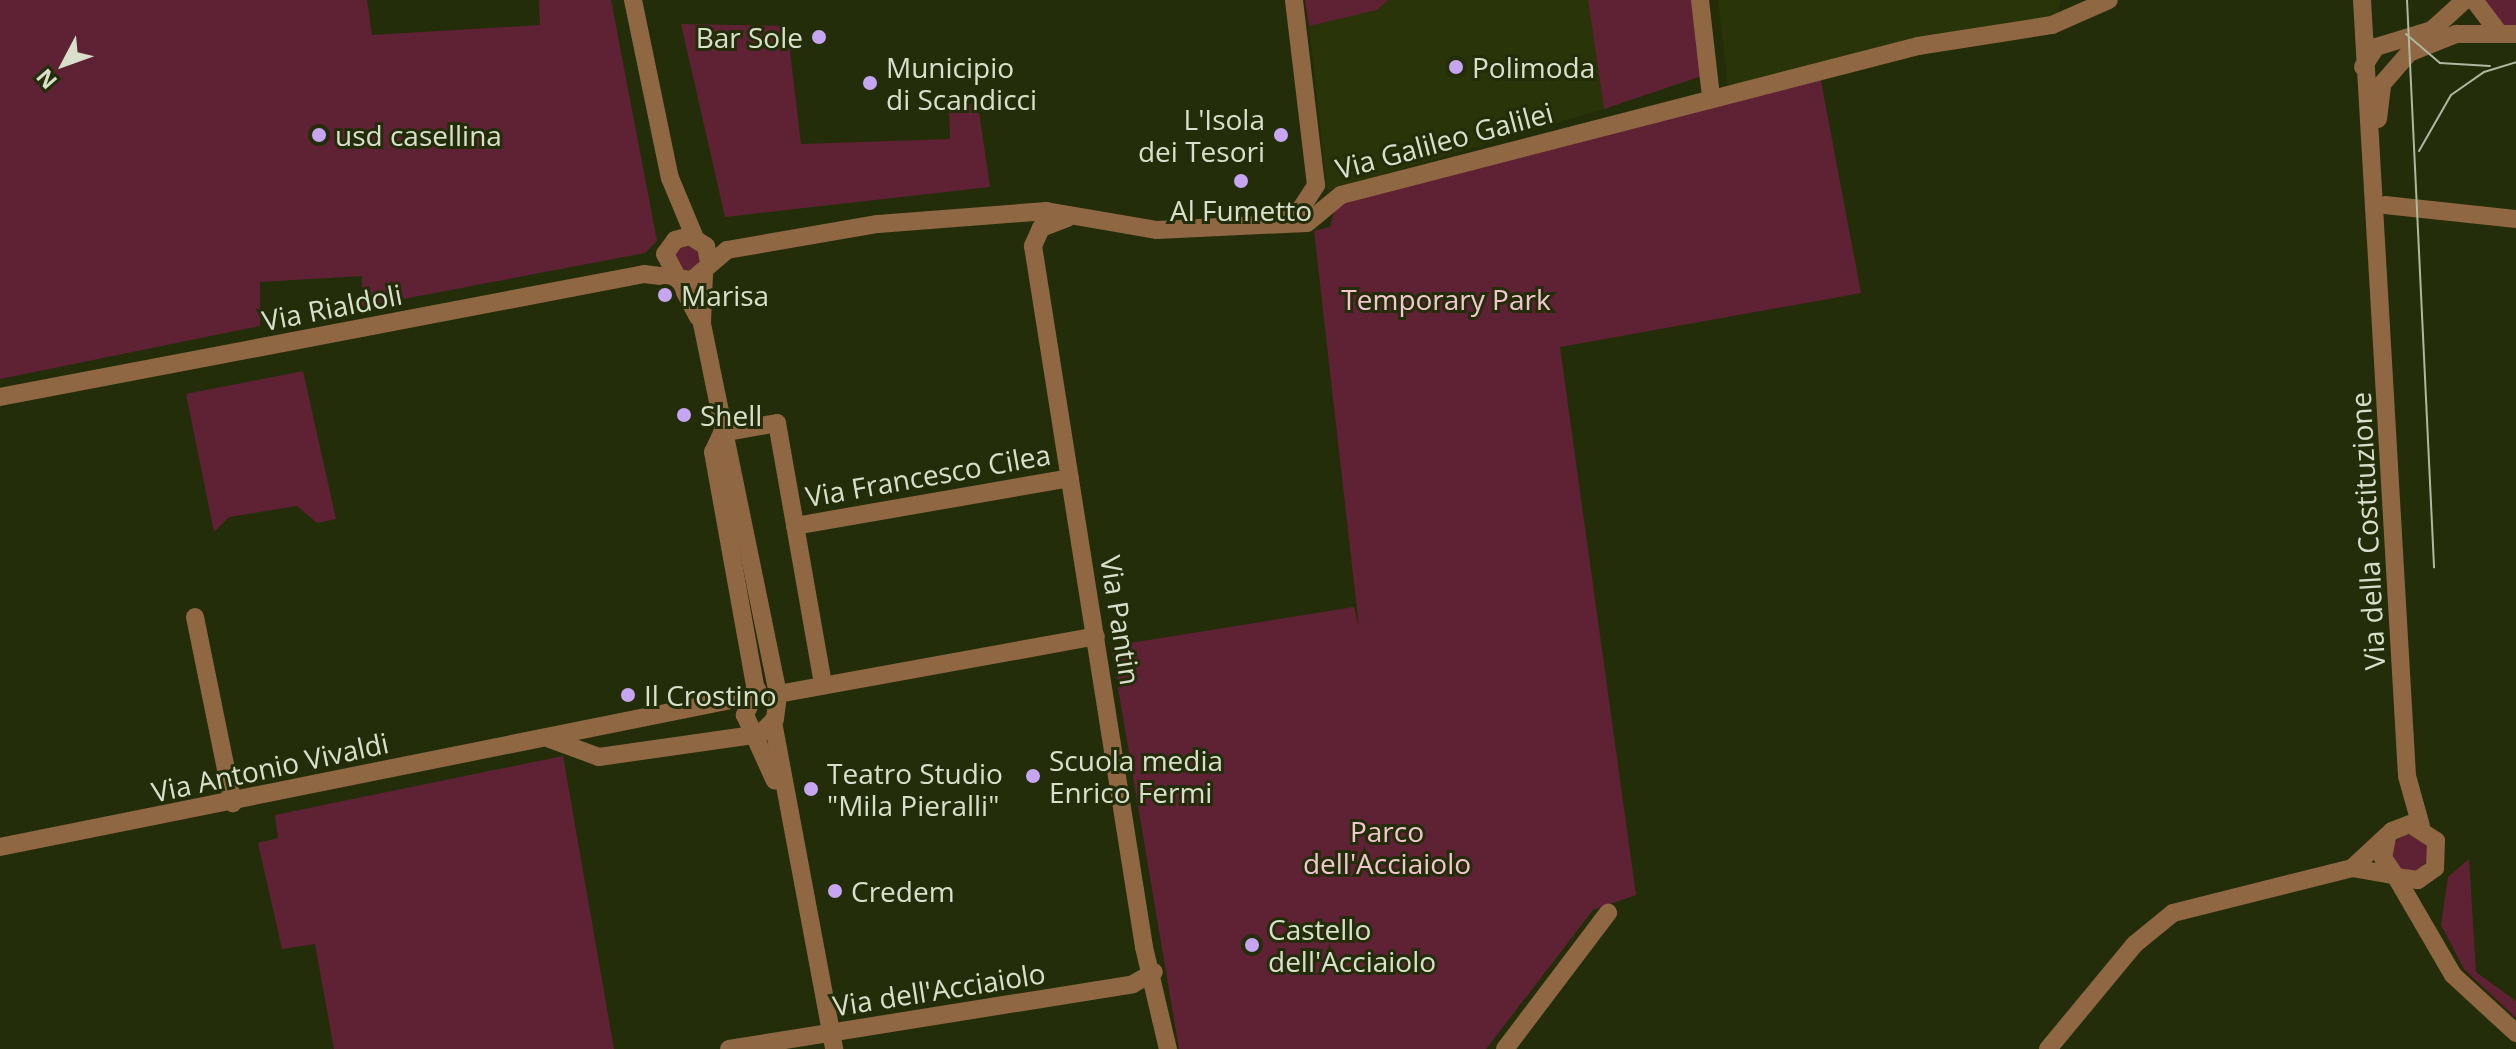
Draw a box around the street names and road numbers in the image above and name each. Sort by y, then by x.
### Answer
street label: Via Galileo Galilei [1332,95,1556,185]
street label: Via Rialdoli [259,277,405,337]
street label: Via della Costituzione [2343,391,2391,671]
street label: Via Francesco Cilea [803,437,1053,513]
street label: Via Pantin [1094,553,1148,687]
street label: Via Antonio Vivaldi [149,725,391,809]
street label: Via dell'Acciaiolo [830,956,1048,1022]

